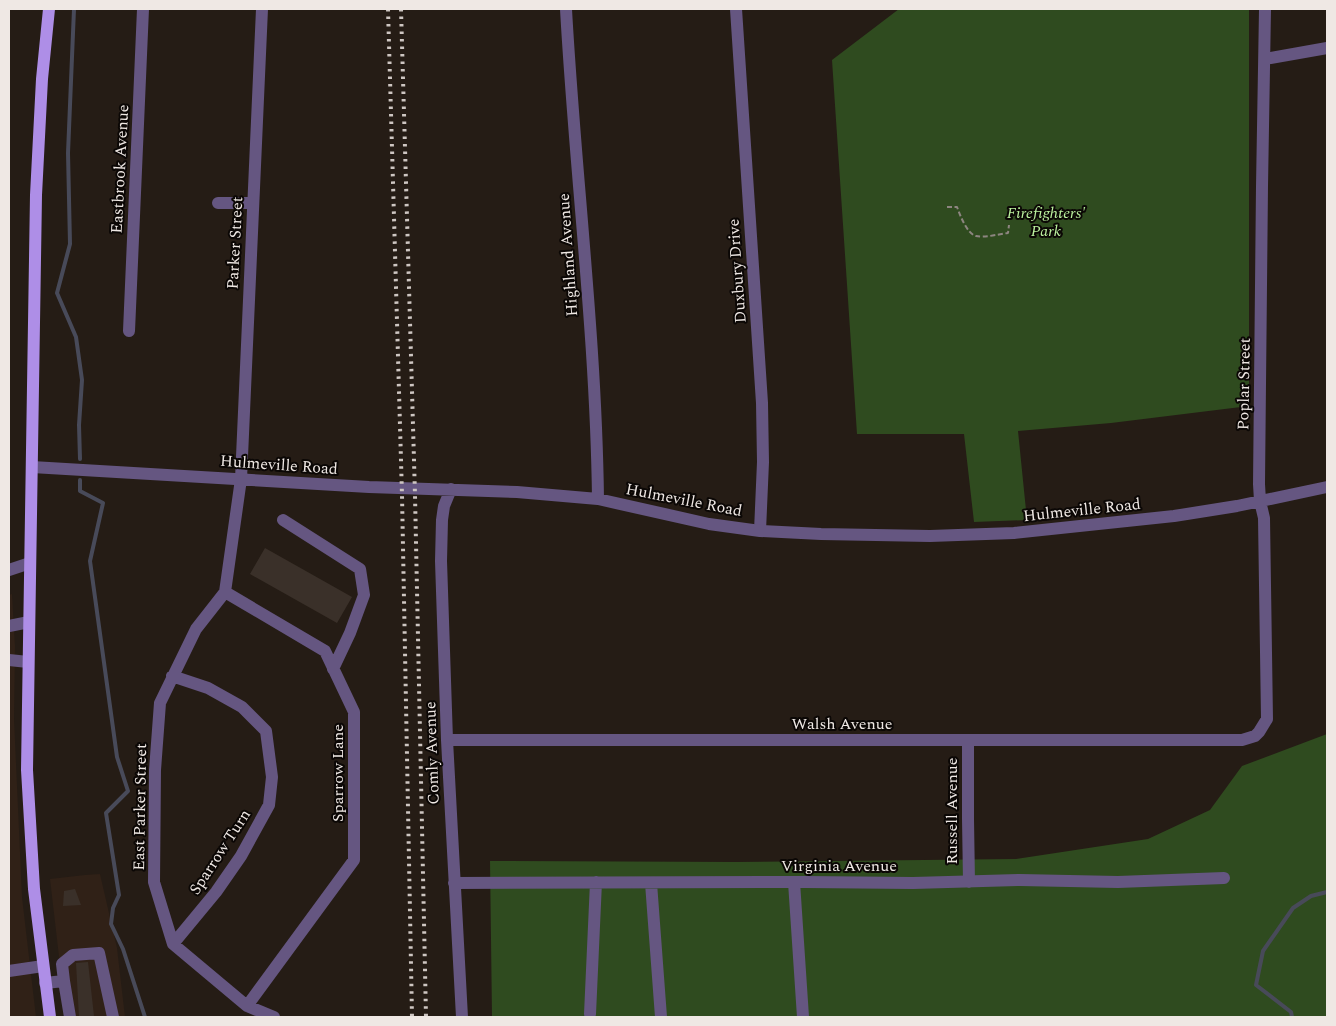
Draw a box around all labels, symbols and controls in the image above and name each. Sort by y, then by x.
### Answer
street label: Eastbrook Avenue [105,104,135,234]
street label: Highland Avenue [552,193,584,317]
street label: Parker Street [221,196,249,290]
park label: Firefighters' Park [1007,201,1085,243]
street label: Duxbury Drive [721,218,753,324]
street label: Poplar Street [1231,337,1257,430]
street label: Hulmeville Road [219,449,339,481]
street label: Hulmeville Road [624,477,744,523]
street label: Hulmeville Road [1022,492,1142,528]
street label: Comly Avenue [418,701,446,805]
street label: Walsh Avenue [792,712,892,736]
street label: Sparrow Lane [326,724,350,822]
street label: East Parker Street [127,743,153,871]
street label: Russell Avenue [940,757,964,865]
street label: Sparrow Turn [183,804,257,900]
street label: Virginia Avenue [781,854,897,878]

